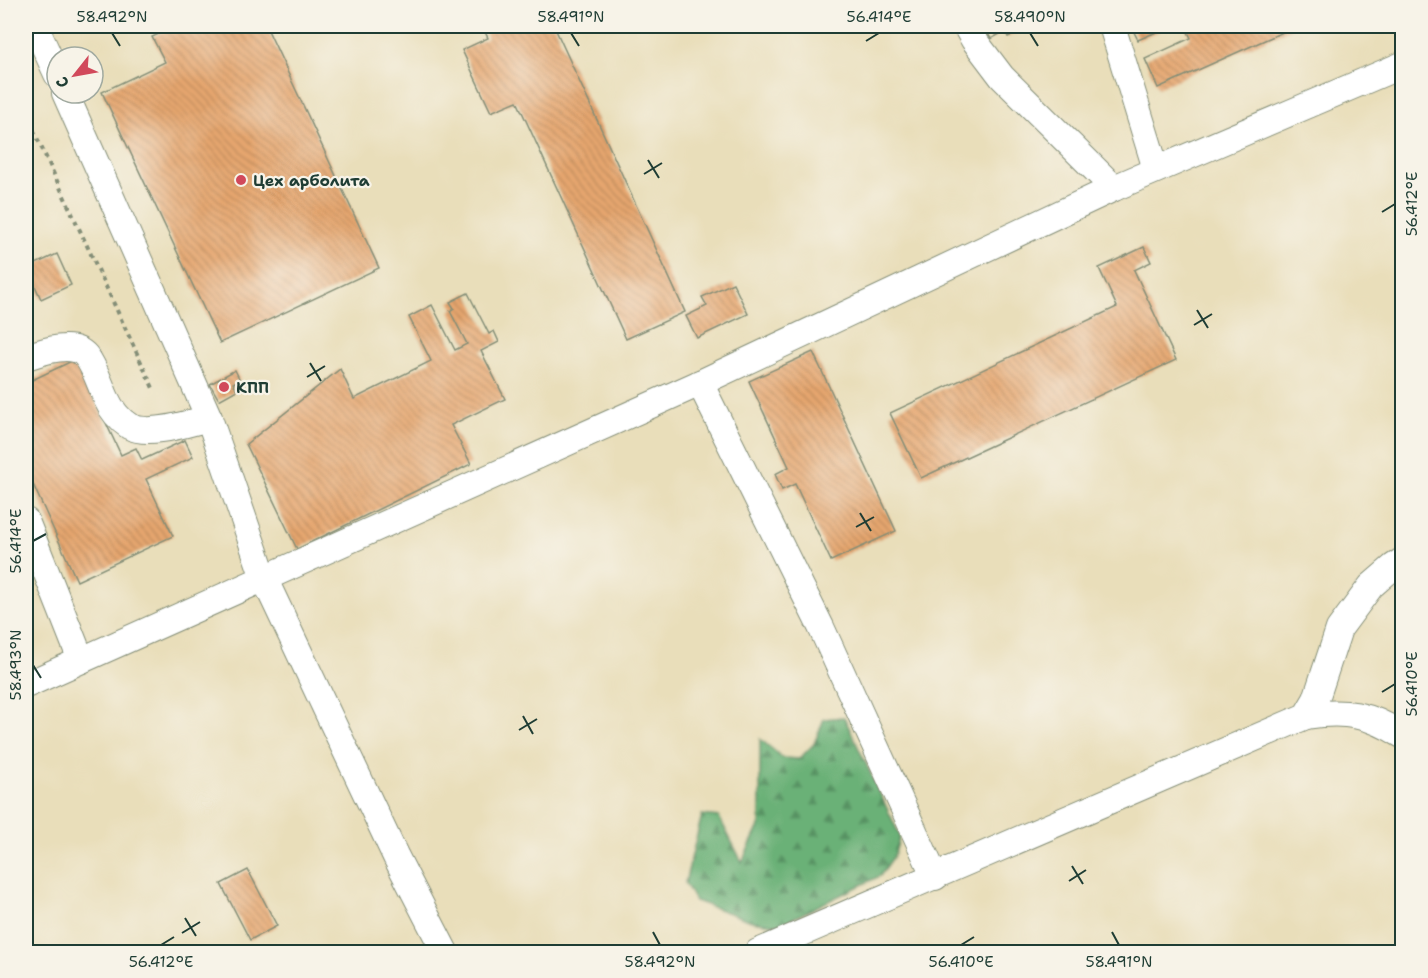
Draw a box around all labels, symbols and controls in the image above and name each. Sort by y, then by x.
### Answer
text: 58.492°N [77,7,147,27]
text: 58.491°N [538,7,604,27]
text: 56.414°E [847,7,911,27]
text: 58.490°N [994,7,1066,27]
north arrow [45,45,105,105]
text: С [51,73,74,92]
place label: Цех арболита [253,170,370,191]
text: 56.412°E [1402,172,1422,236]
marker: Цех арболита [234,173,248,187]
place label: КПП [236,377,269,398]
marker: КПП [217,380,231,394]
text: 56.414°E [6,509,26,573]
text: 58.493°N [6,630,26,700]
text: 56.410°E [1402,651,1422,717]
text: 56.412°E [129,952,193,972]
text: 58.492°N [625,952,695,972]
text: 56.410°E [928,952,994,972]
text: 58.491°N [1086,952,1152,972]

